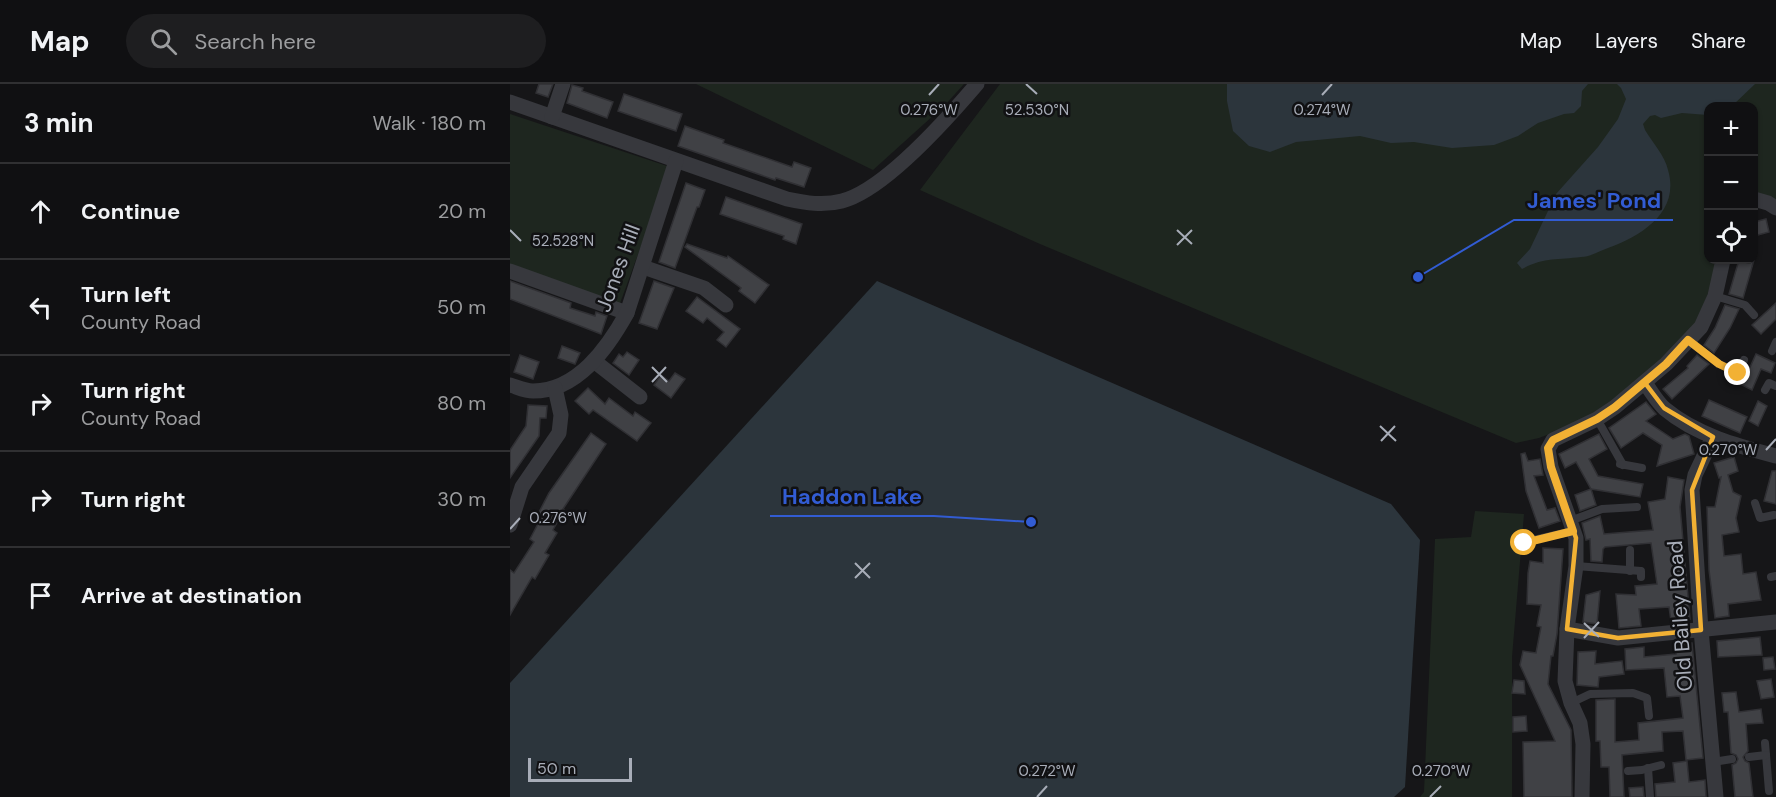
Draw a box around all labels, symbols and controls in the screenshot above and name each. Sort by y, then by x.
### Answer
search box [126,14,546,68]
text: Map [30,23,90,60]
icon: search [147,25,180,58]
text: Search here [195,27,316,56]
text: Map [1520,27,1562,55]
text: Layers [1595,27,1658,55]
text: Share [1691,27,1746,55]
text: 0.276°W [900,100,958,120]
text: 52.530°N [1005,100,1069,120]
text: 0.274°W [1294,100,1351,120]
map controls [1704,102,1758,264]
button: + [1704,102,1758,156]
text: 3 min [24,106,93,140]
text: Walk · 180 m [372,110,486,136]
button: − [1704,156,1758,210]
callout: James' Pond [1514,180,1673,220]
text: James' Pond [1527,186,1661,215]
icon: ahead [24,195,57,228]
text: Continue [81,197,180,226]
text: 20 m [438,198,486,224]
button: locate [1704,210,1758,264]
street label: Jones Hill [589,220,647,316]
text: 52.528°N [532,231,594,251]
text: Turn left [81,280,171,309]
icon: left [24,291,57,324]
text: 50 m [437,294,486,320]
text: County Road [81,309,201,335]
route end [1724,359,1750,385]
text: Turn right [81,376,186,405]
icon: right [24,387,57,420]
text: 80 m [437,390,486,416]
text: County Road [81,405,201,431]
text: 0.270°W [1699,440,1758,460]
callout: Haddon Lake [770,476,934,516]
text: Haddon Lake [782,482,922,511]
icon: right [24,483,57,516]
text: Turn right [81,485,186,514]
text: 30 m [437,486,486,512]
text: 0.276°W [529,508,587,528]
route start [1510,529,1536,555]
street label: Old Bailey Road [1661,540,1699,692]
icon: arrive [24,579,57,612]
text: Arrive at destination [81,581,302,610]
scale bar [528,755,632,782]
text: 50 m [537,758,576,779]
text: 0.272°W [1019,761,1076,781]
text: 0.270°W [1412,761,1471,781]

